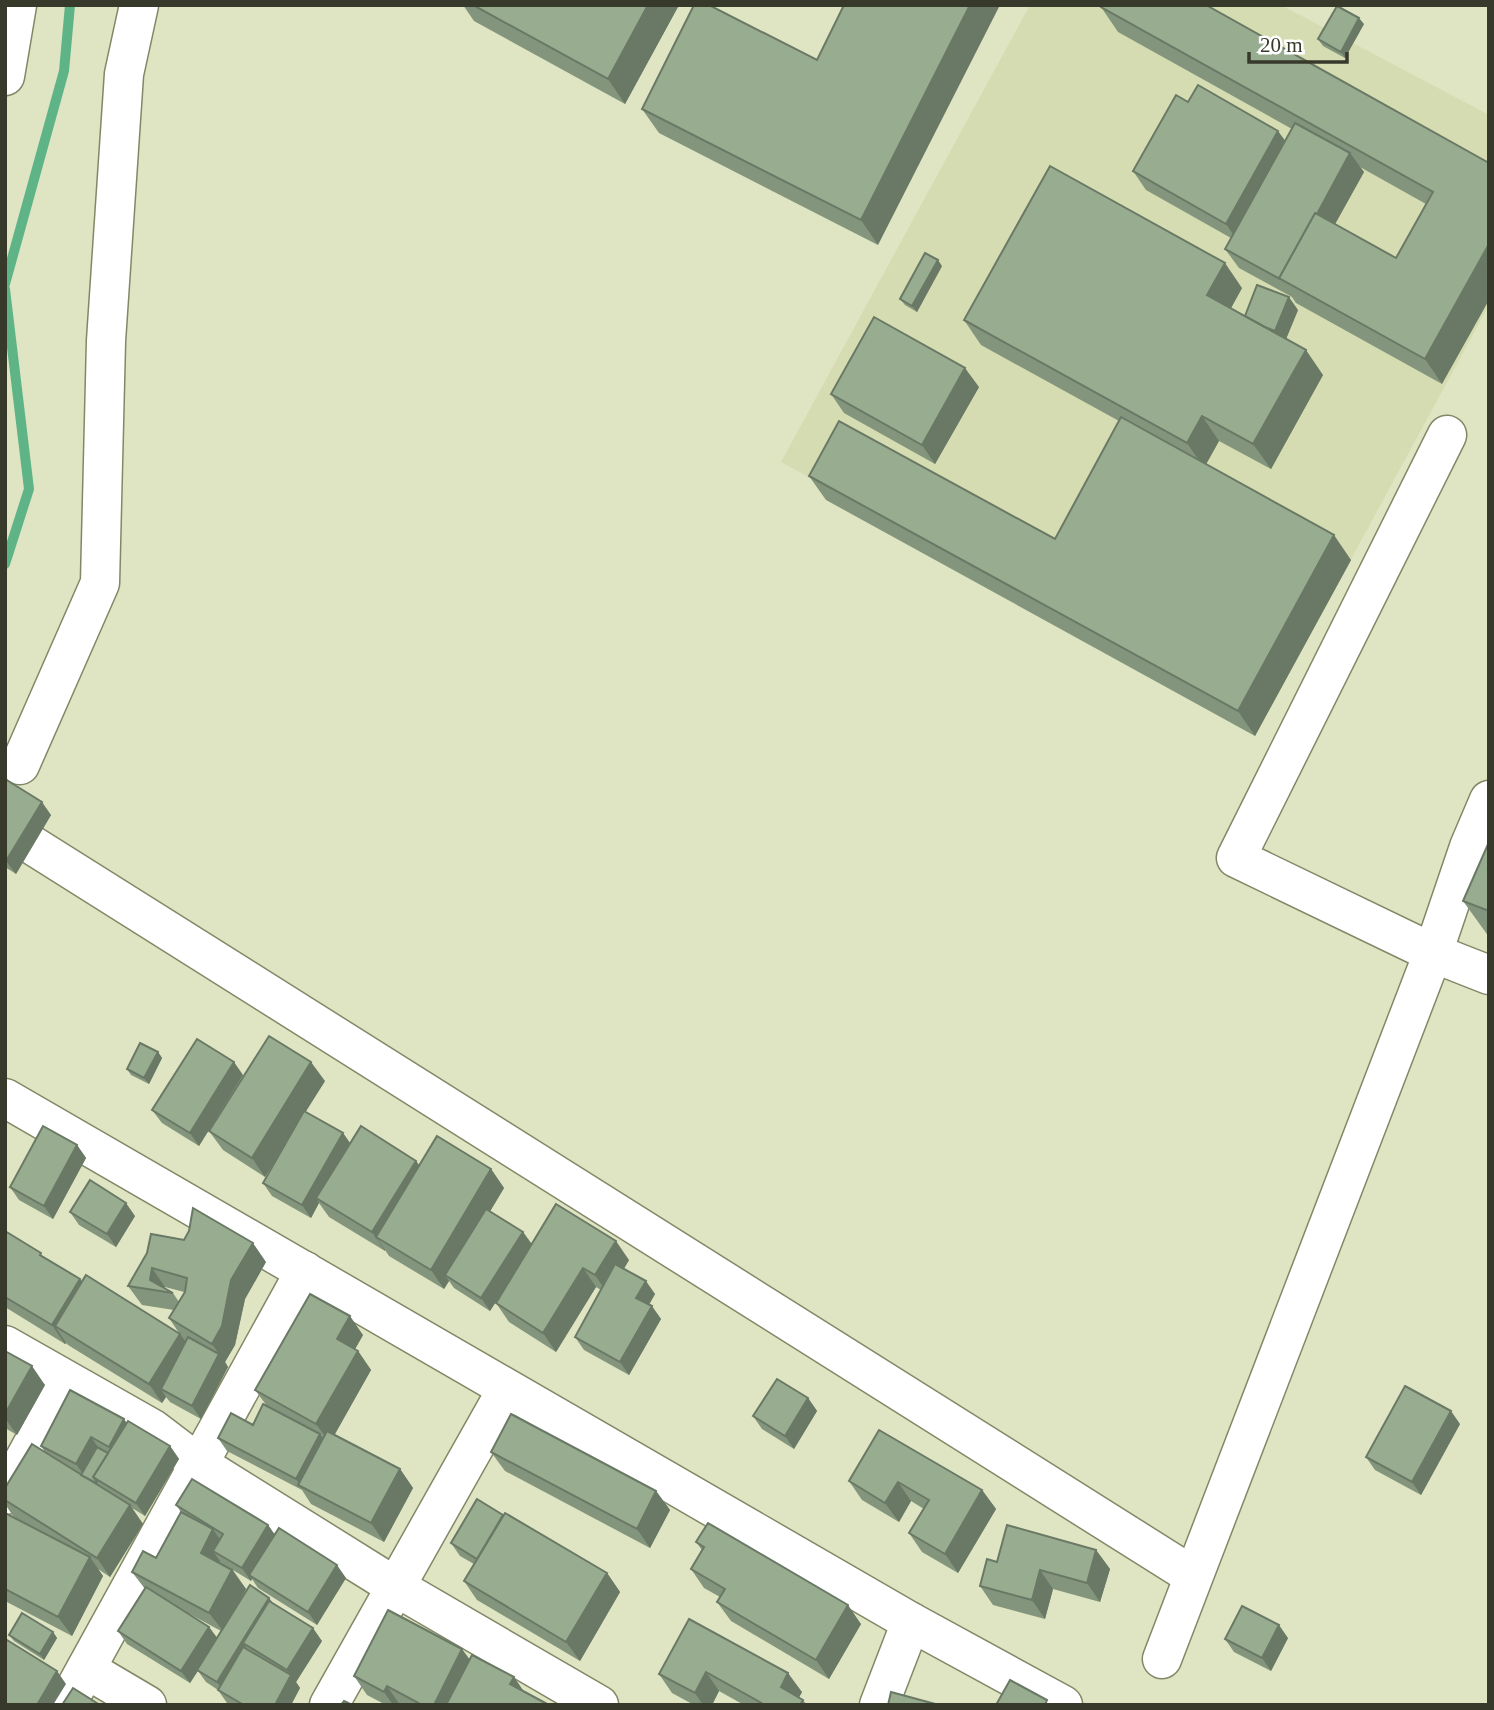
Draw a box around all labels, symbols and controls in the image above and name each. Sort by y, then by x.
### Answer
scale bar [1249,21,1347,65]
text: 20 m [1260,33,1303,57]

